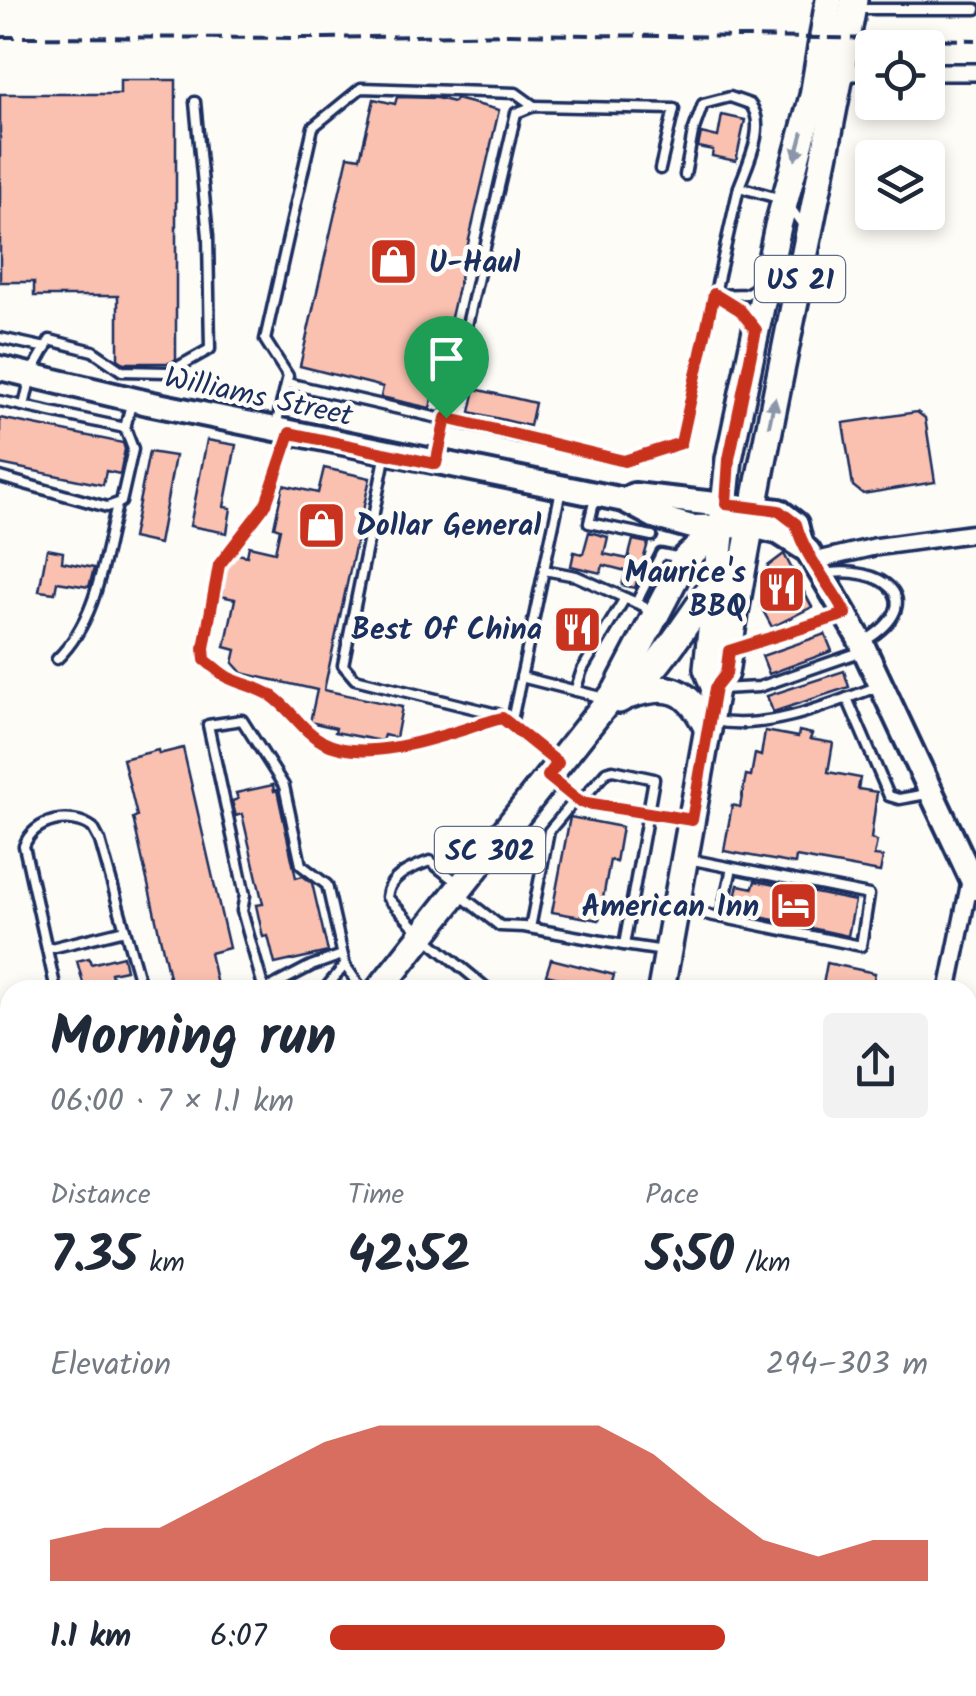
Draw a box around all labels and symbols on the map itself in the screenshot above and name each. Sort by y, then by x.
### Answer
one-way arrow [791,131,807,162]
shop icon: U-Haul [368,236,420,288]
place label: U-Haul [429,240,520,288]
road number: US 21 [755,256,845,302]
pin [404,316,489,419]
street label: Williams Street [160,355,358,441]
one-way arrow [765,396,780,427]
shop icon: Dollar General [295,499,347,551]
place label: Dollar General [356,503,541,551]
place label: Maurice's BBQ [625,550,746,632]
restaurant icon: Maurice's BBQ [755,563,807,615]
restaurant icon: Best Of China [551,603,603,655]
place label: Best Of China [351,607,542,655]
road number: SC 302 [435,827,545,873]
hotel icon: American Inn [768,880,820,932]
place label: American Inn [582,884,759,932]

